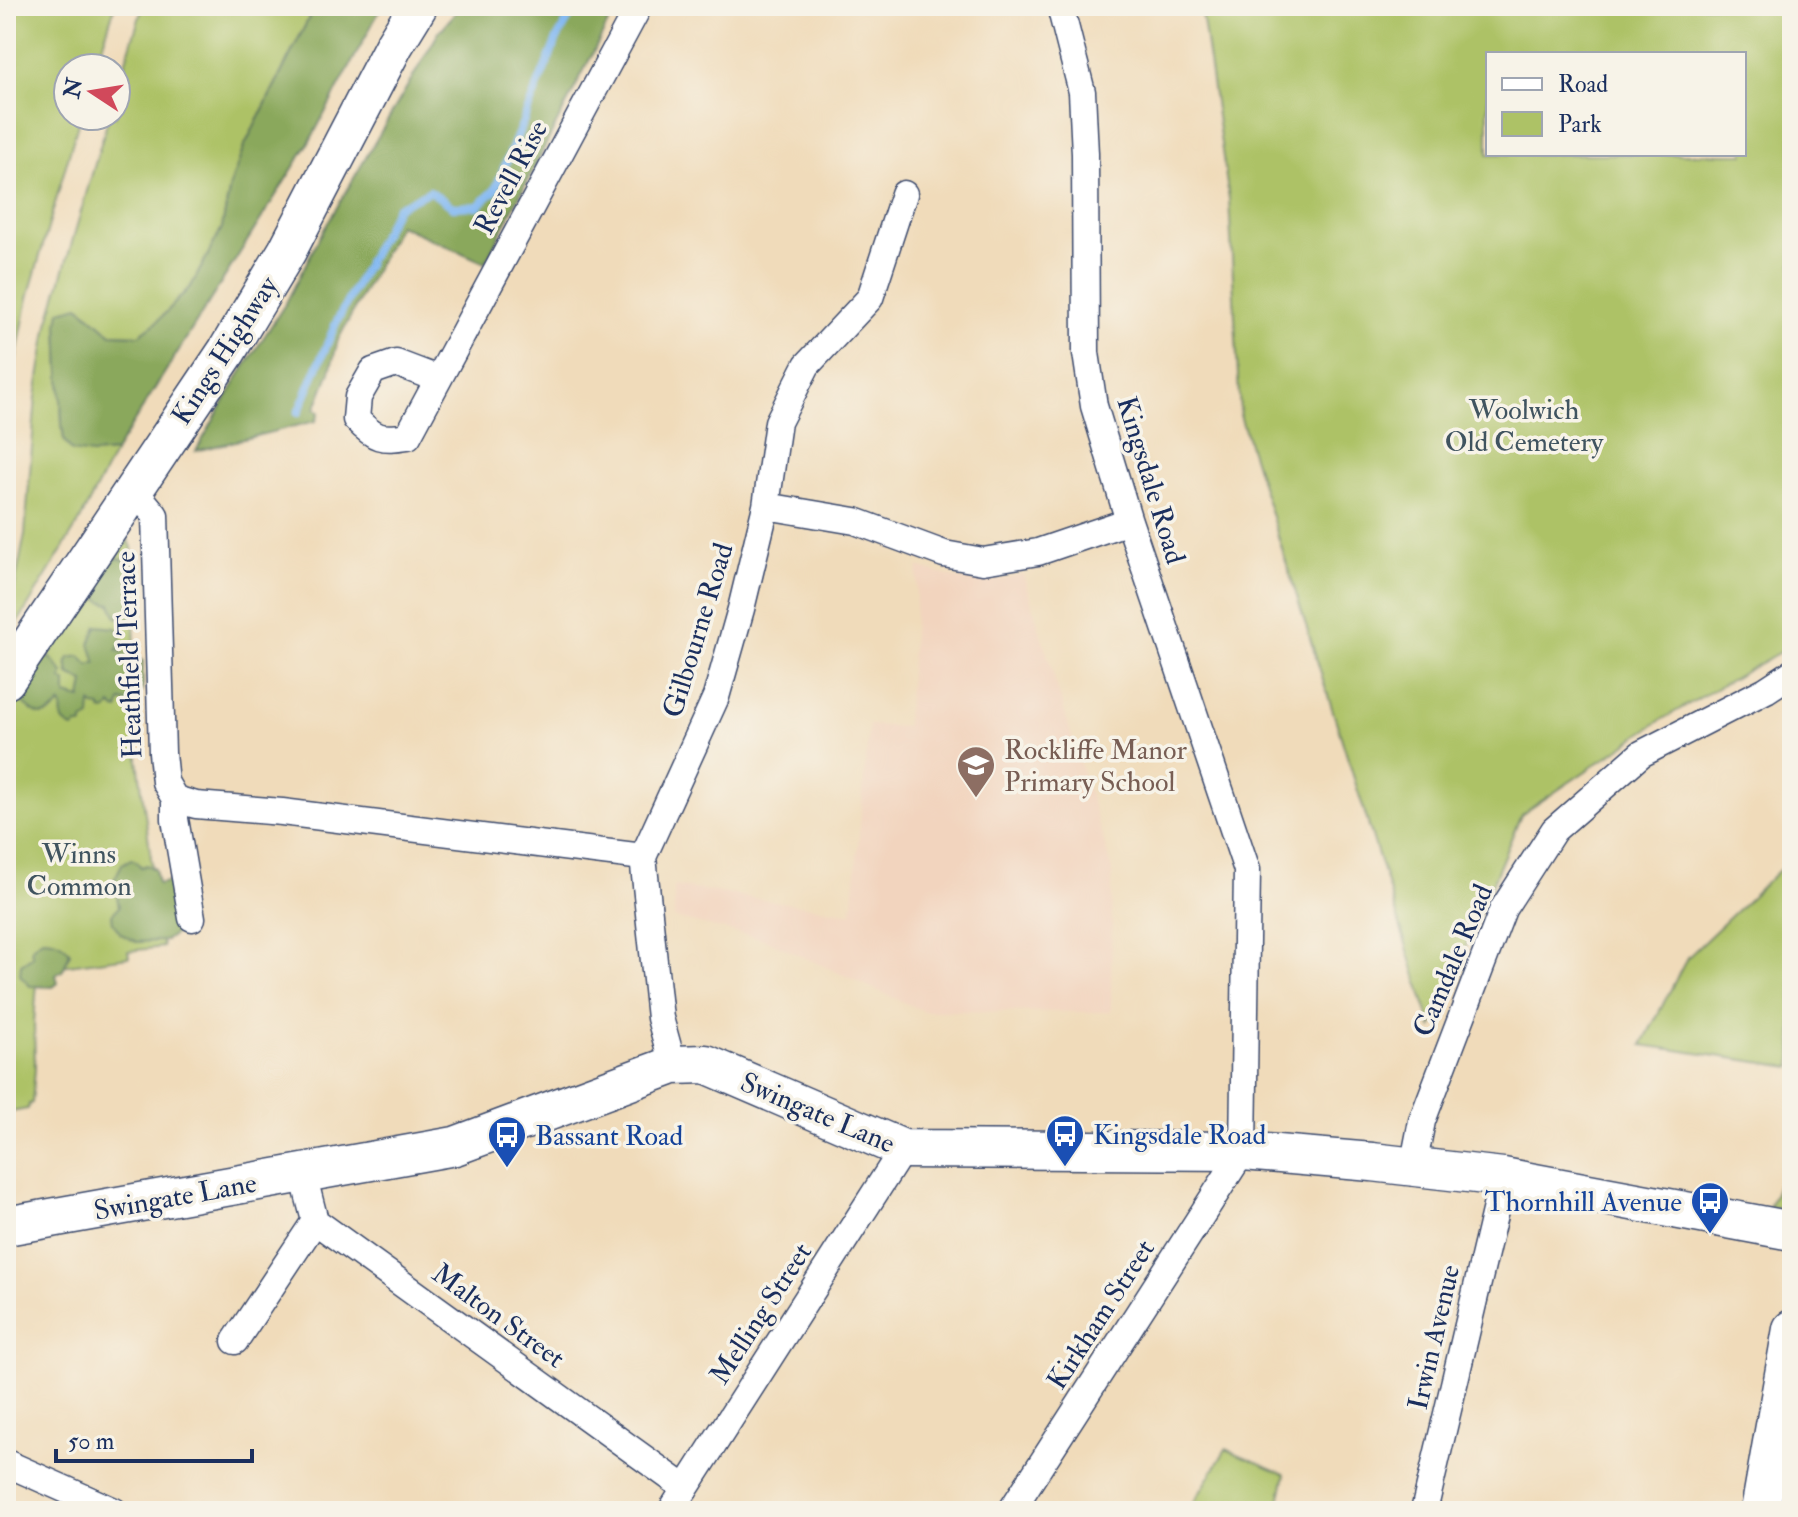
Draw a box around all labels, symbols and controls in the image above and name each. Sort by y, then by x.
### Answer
north arrow [52,52,132,132]
legend [1486,52,1746,156]
text: Road [1558,69,1608,100]
text: N [57,75,89,102]
text: Park [1558,109,1602,140]
street label: Revell Rise [467,114,556,241]
street label: Kings Highway [164,269,287,432]
street label: Kingsdale Road [1108,392,1193,569]
park label: Woolwich Old Cemetery [1445,393,1604,460]
street label: Gilbourne Road [655,539,742,722]
street label: Heathfield Terrace [108,550,151,759]
place label: Rockliffe Manor Primary School [1004,733,1187,800]
school or university icon: Rockliffe Manor Primary School [955,744,997,799]
park label: Winns Common [26,837,132,904]
street label: Camdale Road [1406,879,1501,1042]
street label: Swingate Lane [735,1065,900,1162]
bus stop icon: Kingsdale Road [1044,1113,1086,1168]
bus stop icon: Bassant Road [486,1114,528,1169]
place label: Kingsdale Road [1093,1118,1267,1153]
place label: Bassant Road [535,1119,684,1154]
street label: Swingate Lane [91,1166,260,1229]
bus stop icon: Thornhill Avenue [1689,1180,1731,1235]
place label: Thornhill Avenue [1485,1185,1682,1220]
street label: Kirkham Street [1040,1233,1163,1396]
street label: Melling Street [703,1236,820,1391]
street label: Malton Street [425,1256,571,1376]
street label: Irwin Avenue [1401,1261,1468,1413]
scale bar [56,1413,252,1463]
text: 50 m [68,1426,115,1457]

